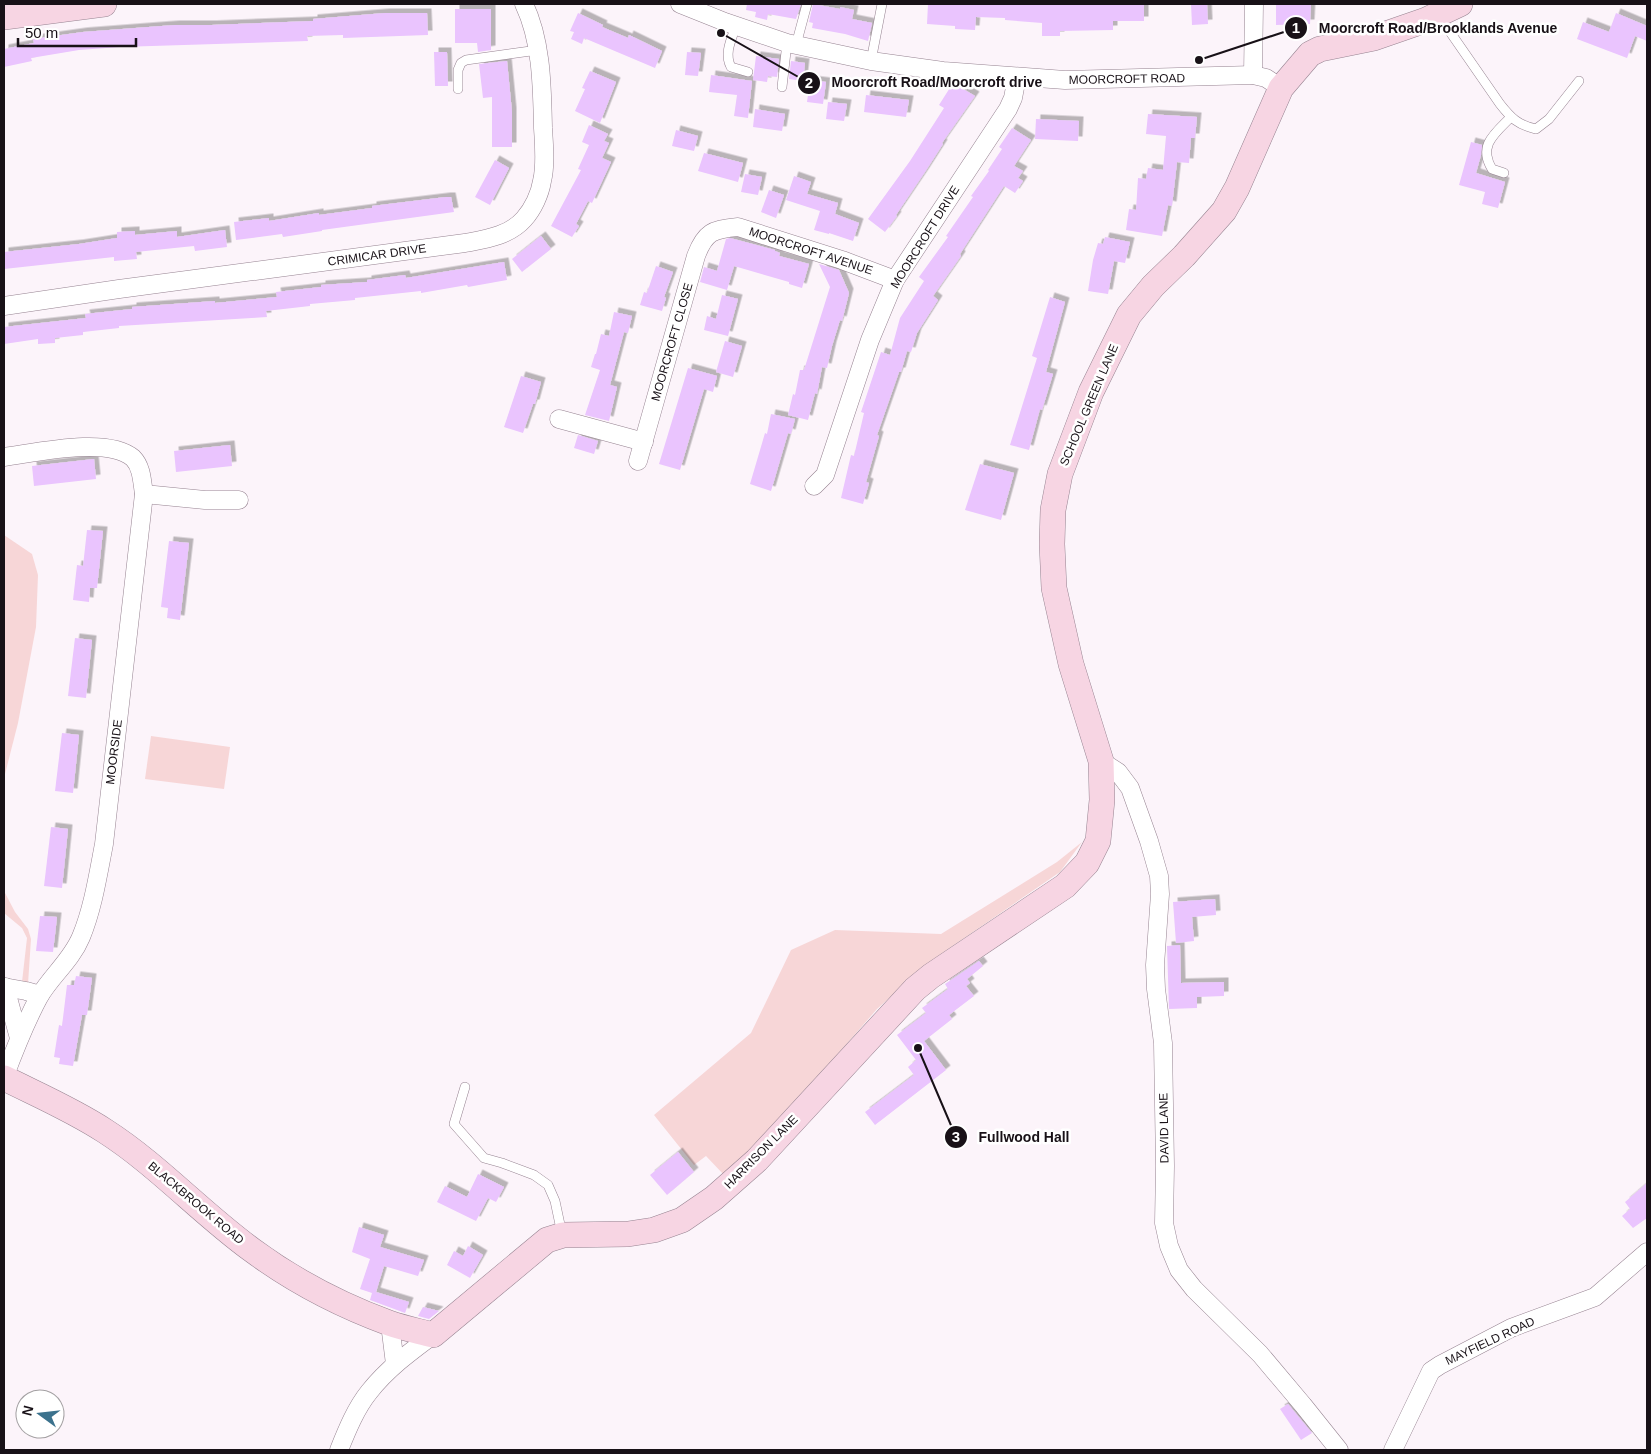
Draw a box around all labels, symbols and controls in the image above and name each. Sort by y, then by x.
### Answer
callout: Moorcroft Road/Brooklands Avenue [1284,14,1568,43]
scale bar [18,15,135,47]
text: 1 [1292,19,1300,36]
text: Moorcroft Road/Brooklands Avenue [1319,20,1557,36]
text: 50 m [25,24,58,41]
callout: Moorcroft Road/Moorcroft drive [797,68,1053,97]
street label: MOORCROFT ROAD [1069,71,1186,87]
text: 2 [805,74,813,91]
text: Moorcroft Road/Moorcroft drive [832,74,1043,90]
street label: MOORCROFT DRIVE [888,183,962,291]
street label: MOORCROFT AVENUE [747,224,875,278]
street label: CRIMICAR DRIVE [327,241,427,269]
street label: MOORCROFT CLOSE [648,281,696,403]
street label: SCHOOL GREEN LANE [1057,342,1121,468]
street label: MOORSIDE [103,719,125,785]
street label: DAVID LANE [1156,1093,1172,1163]
street label: HARRISON LANE [721,1112,801,1192]
callout: Fullwood Hall [943,1122,1079,1151]
text: 3 [952,1128,960,1145]
text: Fullwood Hall [979,1129,1070,1145]
street label: BLACKBROOK ROAD [145,1159,247,1247]
street label: MAYFIELD ROAD [1443,1314,1537,1368]
north arrow [15,1389,65,1439]
text: N [18,1404,36,1418]

